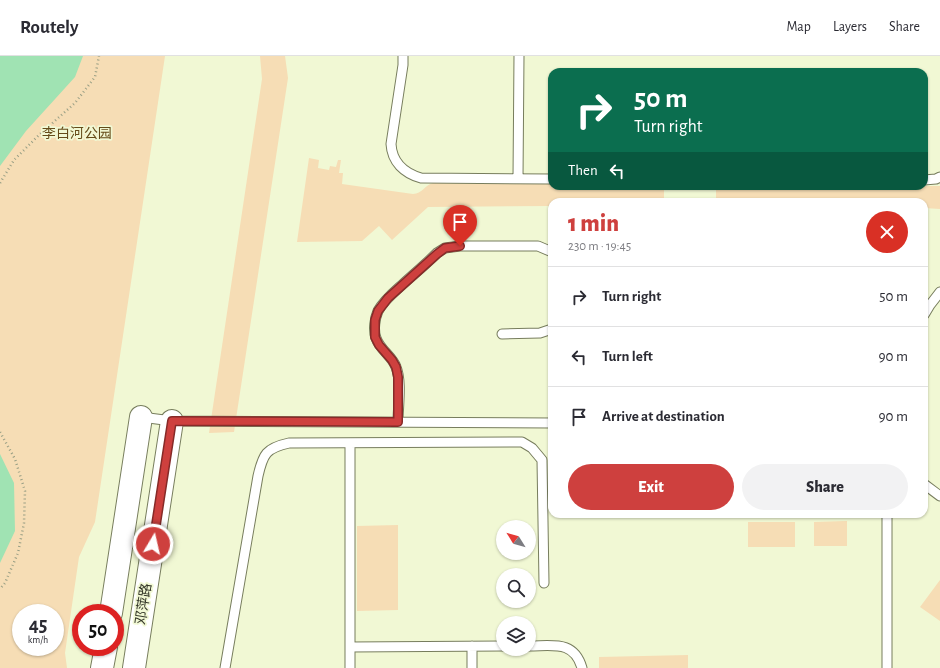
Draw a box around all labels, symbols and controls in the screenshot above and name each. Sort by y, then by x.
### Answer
text: Routely [20,18,79,37]
text: Map [786,20,811,34]
text: Layers [833,20,867,34]
text: Share [889,20,920,34]
icon: right [568,84,620,136]
text: 50 m [634,85,688,113]
text: Turn right [634,118,703,136]
park label: 李白河公园 [42,126,112,141]
icon: left [606,160,628,182]
text: Then [568,163,598,178]
pin [443,205,477,246]
icon: arrive [449,211,471,233]
button: close [866,211,908,253]
text: 1 min [568,212,619,236]
text: 230 m · 19:45 [568,240,631,253]
icon: right [568,286,590,308]
text: Turn right [602,289,661,304]
text: 50 m [879,289,908,304]
icon: left [568,346,590,368]
text: Turn left [602,349,653,364]
text: 90 m [879,349,908,364]
icon: arrive [568,406,590,428]
text: Arrive at destination [602,409,725,424]
text: 90 m [879,409,908,424]
button: Exit [568,464,734,510]
button: Share [742,464,908,510]
north arrow [496,520,536,560]
map controls [496,520,536,656]
position arrow [132,523,174,565]
button: search [496,568,536,608]
street label: 邓萍路 [133,582,154,626]
speed limit sign: 50 [72,604,124,656]
text: 45 [29,615,47,635]
button: layers [496,616,536,656]
text: km/h [28,635,48,645]

